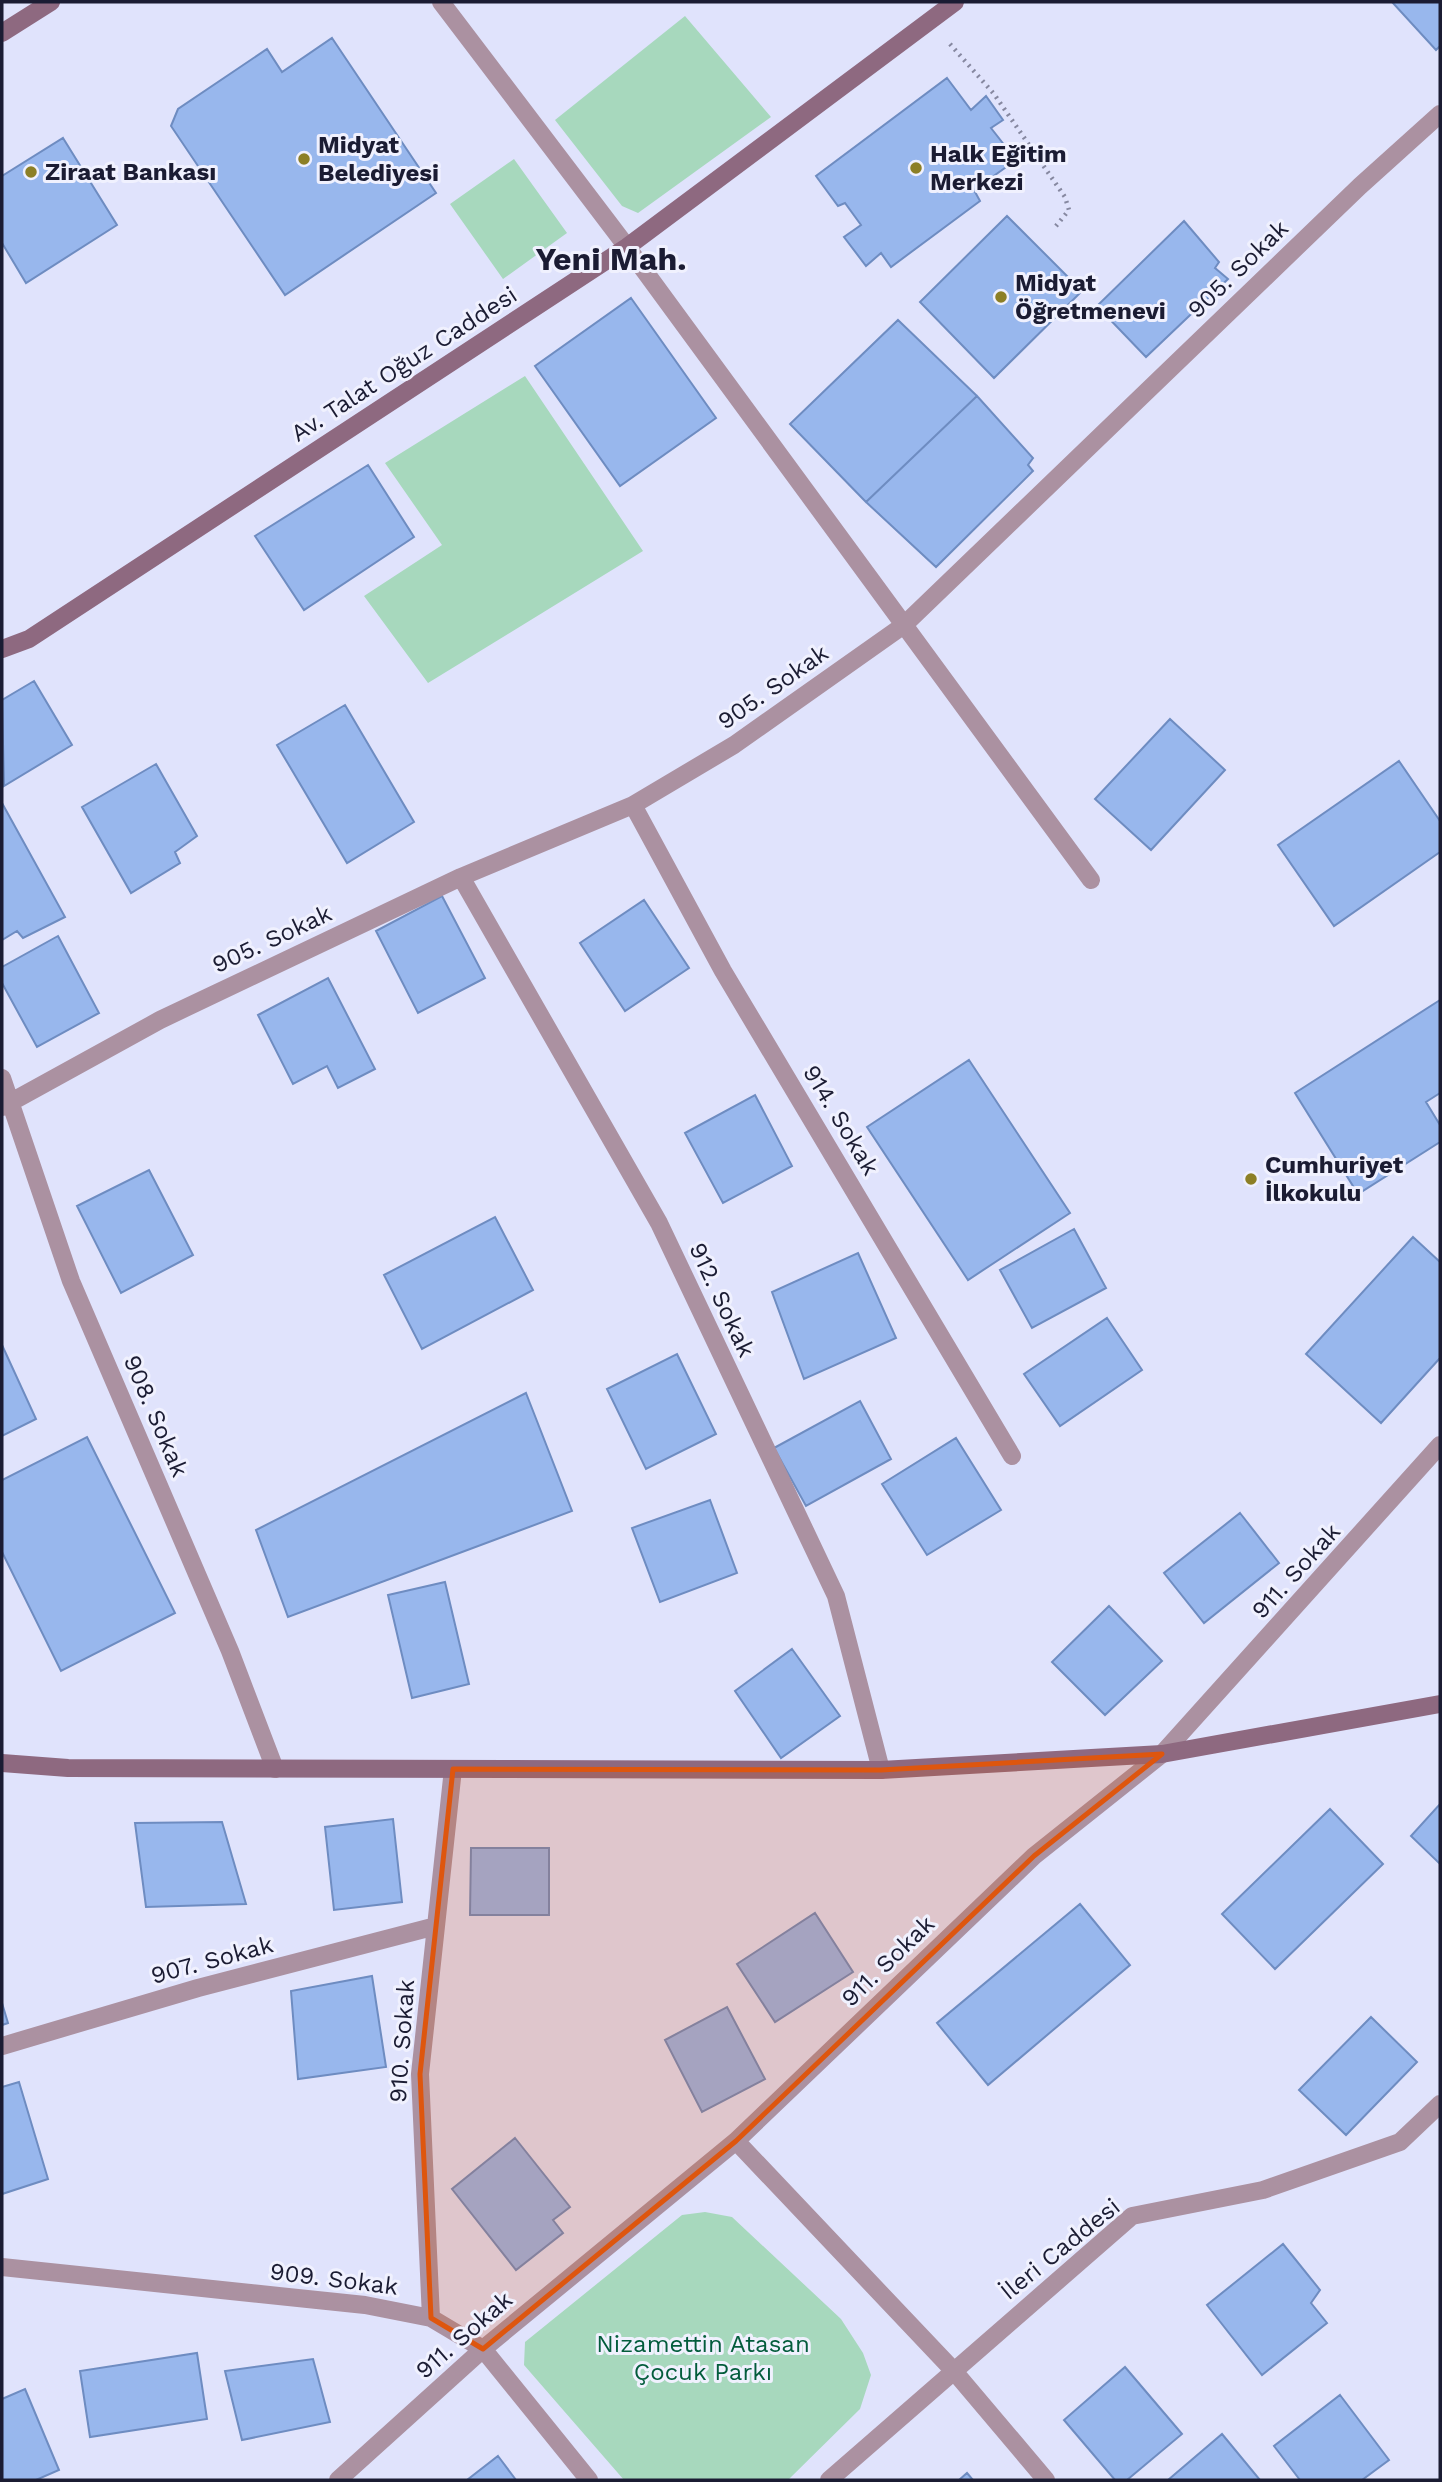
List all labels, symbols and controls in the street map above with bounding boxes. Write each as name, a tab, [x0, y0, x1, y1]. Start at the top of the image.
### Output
place label: Midyat Belediyesi	[318, 131, 439, 187]
place label: Halk Eğitim Merkezi	[930, 140, 1067, 196]
marker: Midyat Belediyesi	[296, 151, 312, 167]
place label: Ziraat Bankası	[45, 158, 216, 186]
marker: Halk Eğitim Merkezi	[908, 160, 924, 176]
marker: Ziraat Bankası	[23, 164, 39, 180]
street label: 905. Sokak	[1182, 214, 1294, 324]
district label: Yeni Mah.	[535, 240, 687, 278]
place label: Midyat Öğretmenevi	[1015, 269, 1166, 325]
street label: Av. Talat Oğuz Caddesi	[286, 280, 522, 448]
marker: Midyat Öğretmenevi	[993, 289, 1009, 305]
street label: 905. Sokak	[712, 638, 834, 735]
street label: 905. Sokak	[208, 899, 337, 979]
street label: 914. Sokak	[797, 1060, 885, 1180]
place label: Cumhuriyet İlkokulu	[1265, 1151, 1404, 1207]
marker: Cumhuriyet İlkokulu	[1243, 1171, 1259, 1187]
street label: 912. Sokak	[683, 1238, 761, 1362]
street label: 908. Sokak	[118, 1351, 194, 1481]
street label: 911. Sokak	[1246, 1517, 1346, 1624]
street label: 911. Sokak	[836, 1910, 941, 2012]
street label: 907. Sokak	[148, 1930, 277, 1990]
street label: 910. Sokak	[384, 1978, 420, 2104]
street label: İleri Caddesi	[995, 2192, 1125, 2306]
street label: 909. Sokak	[268, 2257, 400, 2301]
street label: 911. Sokak	[410, 2285, 518, 2384]
park label: Nizamettin Atasan Çocuk Parkı	[596, 2330, 810, 2386]

